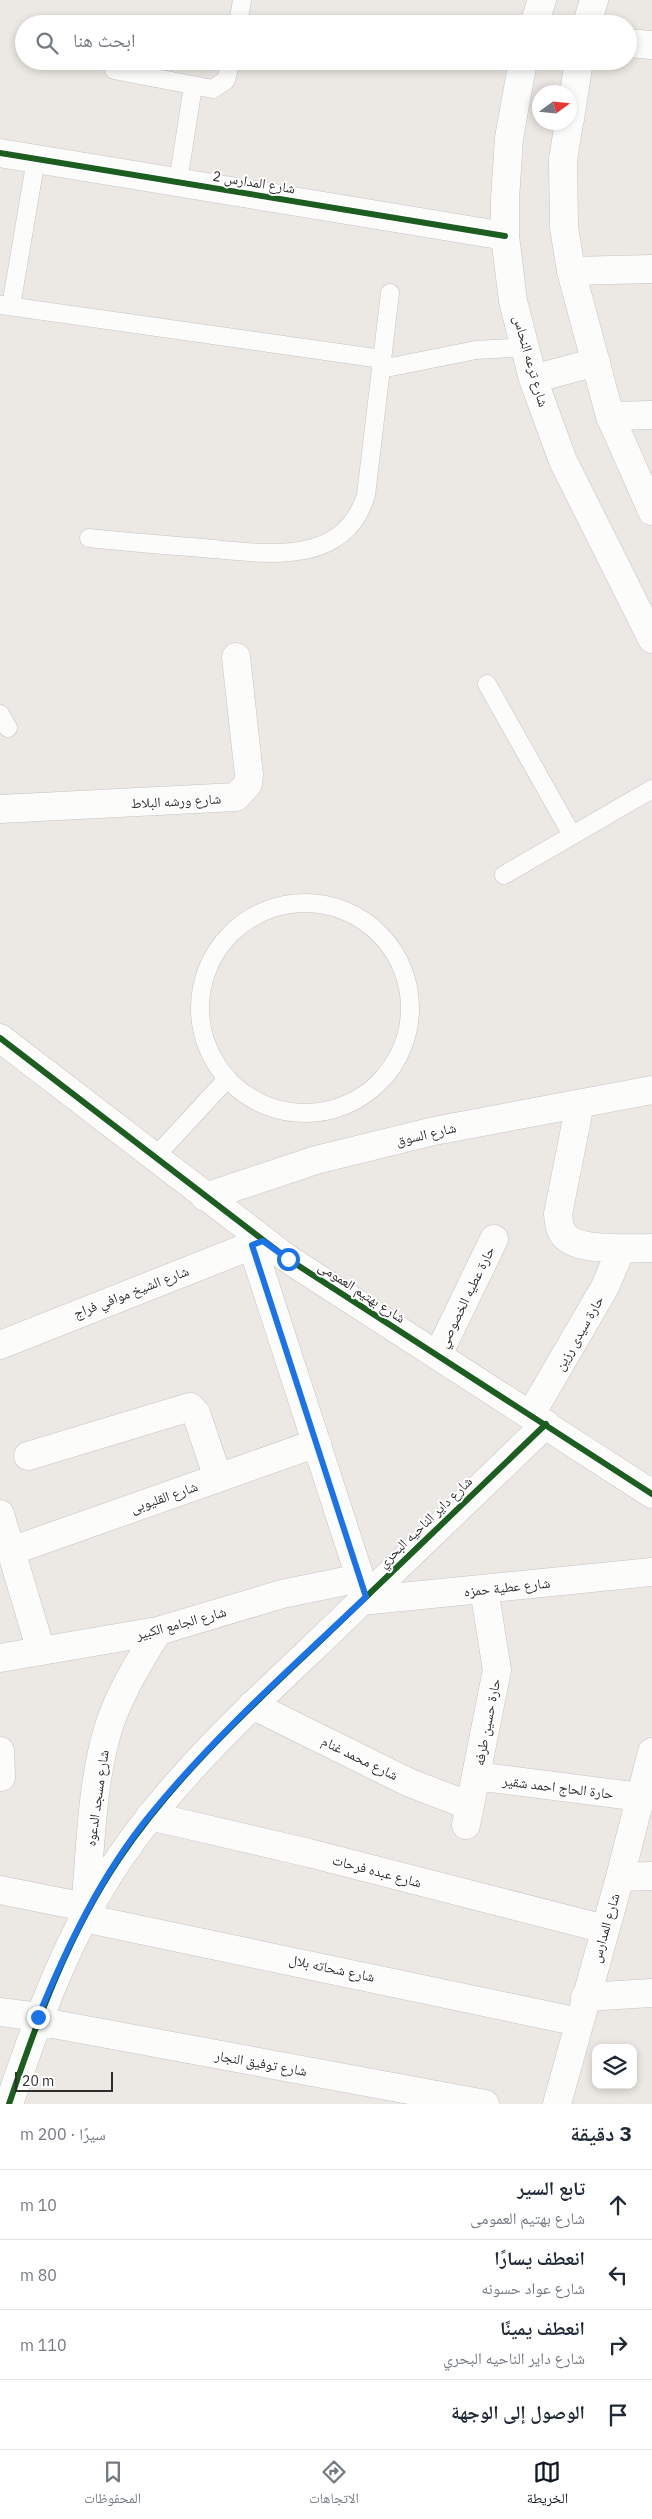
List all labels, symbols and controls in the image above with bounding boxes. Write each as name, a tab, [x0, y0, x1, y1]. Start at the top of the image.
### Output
search box	[15, 15, 637, 70]
text: ابحث هنا	[73, 28, 135, 52]
icon: search	[33, 29, 61, 57]
north arrow	[532, 85, 577, 130]
street label: شارع المدارس 2	[211, 167, 297, 198]
street label: شارع ترعه النحاس	[508, 313, 553, 409]
street label: شارع ورشه البلاط	[130, 790, 222, 813]
street label: شارع السوق	[394, 1118, 458, 1151]
street label: حارة عطيه الخصوصي	[434, 1243, 501, 1352]
route start	[277, 1248, 300, 1271]
street label: شارع بهتيم العمومى	[314, 1257, 409, 1328]
street label: شارع الشيخ موافي فراج	[71, 1262, 192, 1325]
street label: حارة سيدى رزين	[550, 1292, 608, 1374]
street label: شارع داير الناحيه البحري	[374, 1472, 478, 1574]
street label: شارع القليوبى	[128, 1477, 200, 1518]
street label: شارع عطية حمزه	[463, 1574, 551, 1601]
street label: شارع الجامع الكبير	[133, 1602, 228, 1645]
street label: حارة حسين طرفه	[470, 1677, 504, 1767]
street label: شارع محمد غنام	[318, 1732, 401, 1785]
street label: شارع مسجد الدعوه	[81, 1749, 114, 1847]
street label: حارة الحاج احمد شقير	[500, 1771, 615, 1804]
street label: شارع عبده فرحات	[330, 1850, 424, 1893]
street label: شارع المدارس	[586, 1891, 624, 1965]
street label: شارع شحاته بلال	[287, 1950, 376, 1987]
route end	[27, 2006, 50, 2029]
map controls	[592, 2044, 637, 2089]
button: layers	[592, 2044, 637, 2089]
street label: شارع توفيق النجار	[212, 2046, 308, 2081]
scale bar	[15, 2069, 112, 2092]
text: 20 m	[22, 2072, 54, 2090]
text: 3 دقيقة	[570, 2119, 632, 2147]
text: سيرًا · 200 m	[20, 2124, 106, 2144]
text: تابع السير	[517, 2176, 585, 2200]
icon: ahead	[604, 2191, 632, 2219]
text: 10 m	[20, 2195, 57, 2215]
text: شارع بهتيم العمومى	[470, 2208, 585, 2228]
text: انعطف يسارًا	[494, 2246, 585, 2270]
icon: left	[604, 2261, 632, 2289]
text: 80 m	[20, 2265, 57, 2285]
text: شارع عواد حسونه	[481, 2278, 585, 2298]
text: انعطف يمينًا	[500, 2316, 585, 2340]
icon: right	[604, 2331, 632, 2359]
text: 110 m	[20, 2335, 67, 2355]
text: شارع داير الناحيه البحري	[443, 2348, 585, 2368]
text: الوصول إلى الوجهة	[451, 2400, 585, 2424]
icon: arrive	[604, 2401, 632, 2429]
tab: المحفوظات	[84, 2458, 141, 2512]
tab: الاتجاهات	[309, 2458, 359, 2512]
tab: الخريطة	[527, 2458, 568, 2512]

